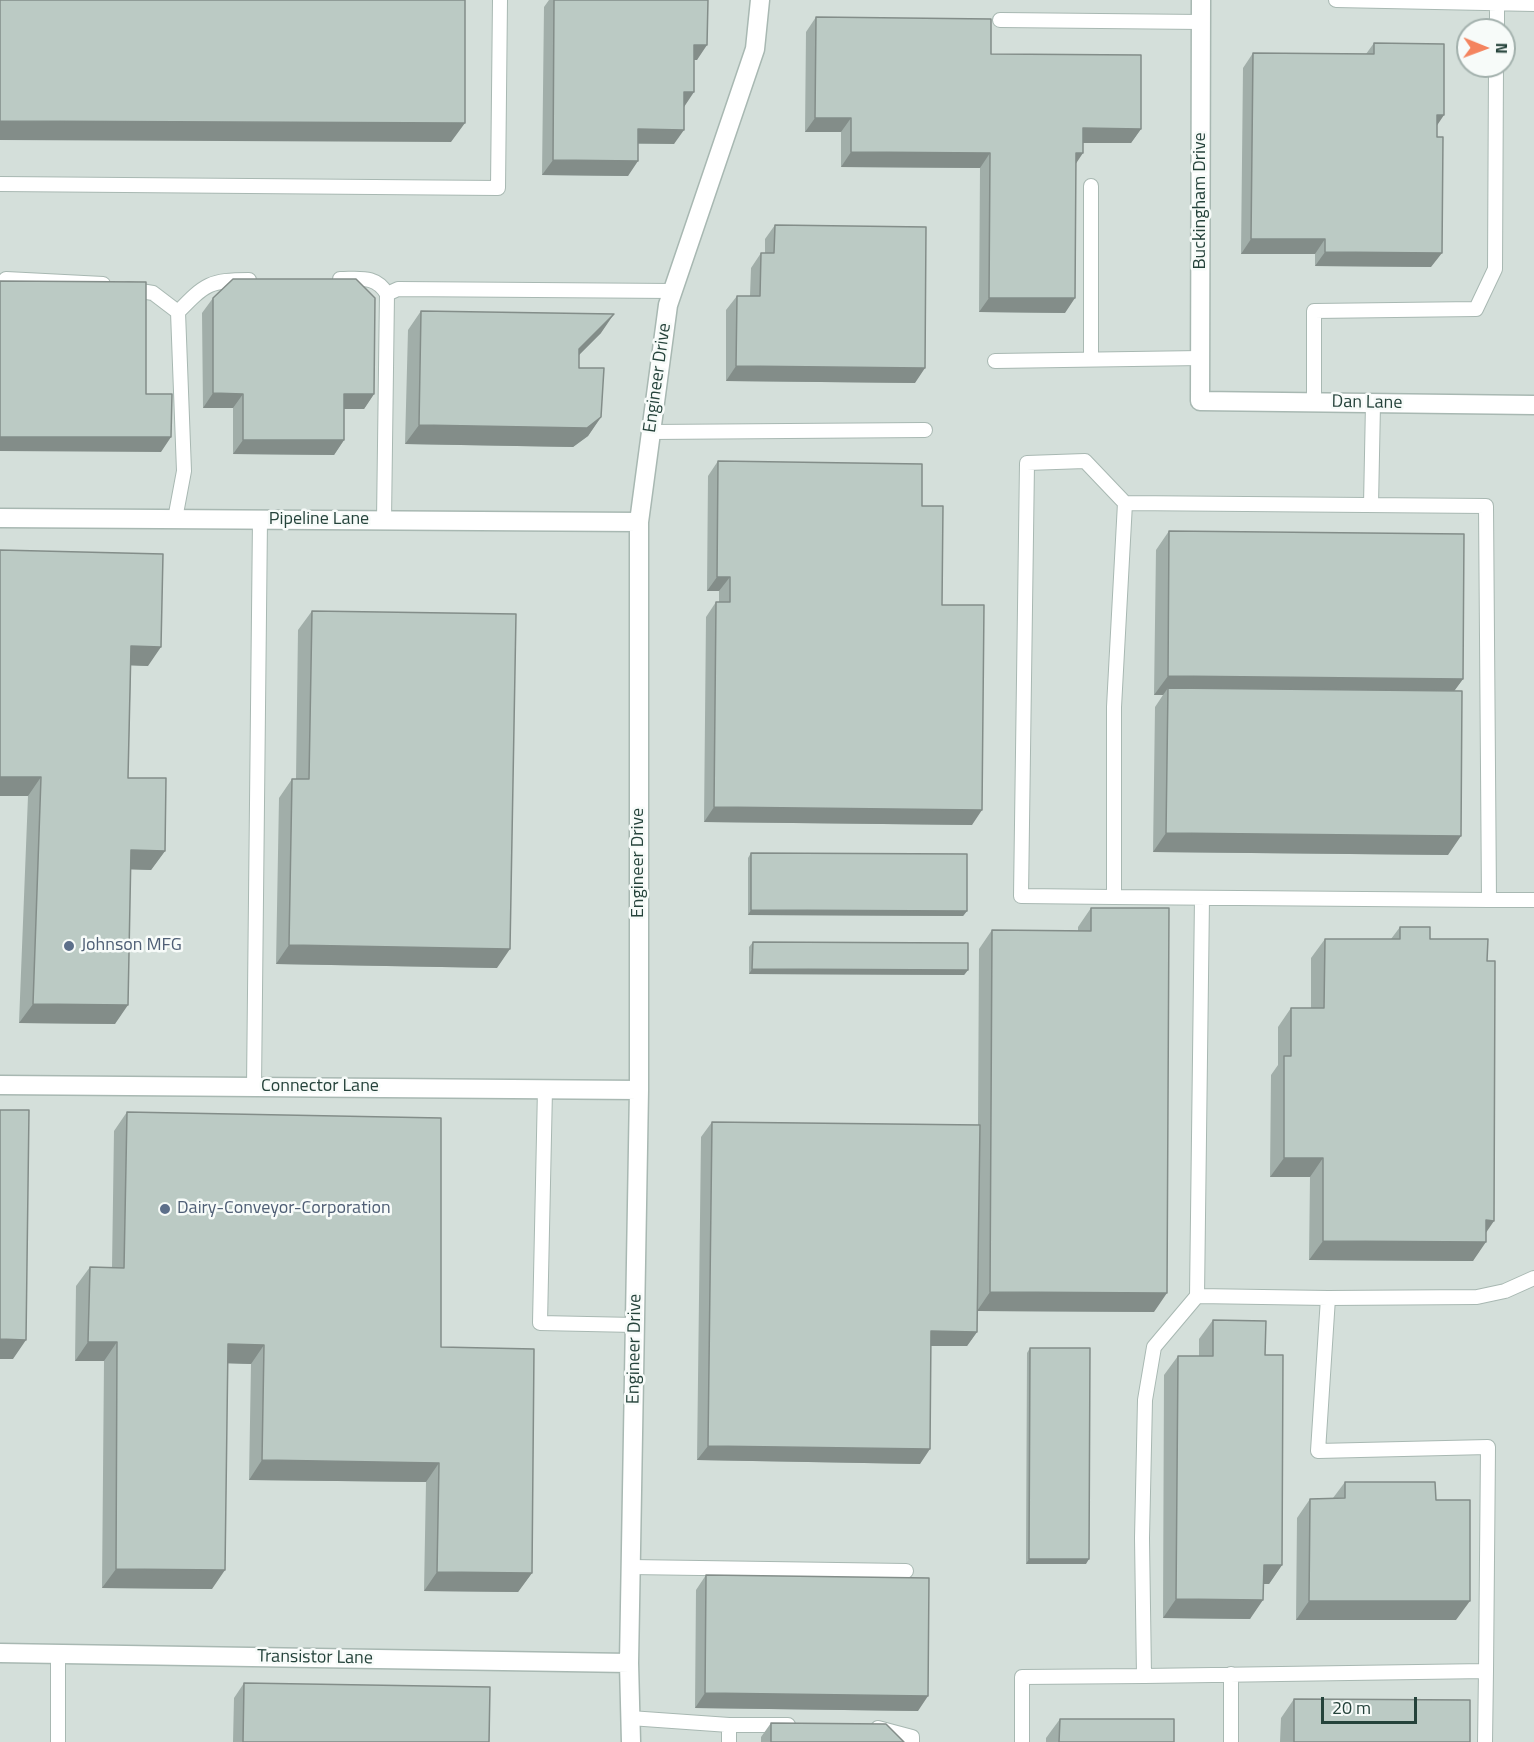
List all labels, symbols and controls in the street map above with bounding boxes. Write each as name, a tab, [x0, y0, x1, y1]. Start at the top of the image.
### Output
north arrow	[1456, 18, 1516, 78]
text: N	[1490, 43, 1514, 54]
street label: Buckingham Drive	[1190, 132, 1212, 270]
street label: Engineer Drive	[640, 322, 676, 434]
street label: Dan Lane	[1331, 392, 1403, 414]
street label: Pipeline Lane	[269, 509, 369, 531]
street label: Engineer Drive	[628, 808, 650, 918]
place label: Johnson MFG	[81, 935, 182, 957]
marker: Johnson MFG	[62, 939, 76, 953]
street label: Connector Lane	[261, 1076, 379, 1098]
place label: Dairy-Conveyor-Corporation	[177, 1198, 391, 1220]
marker: Dairy-Conveyor-Corporation	[158, 1202, 172, 1216]
street label: Engineer Drive	[623, 1294, 647, 1404]
street label: Transistor Lane	[257, 1646, 373, 1670]
scale bar	[1324, 1685, 1420, 1723]
text: 20 m	[1332, 1694, 1371, 1721]

